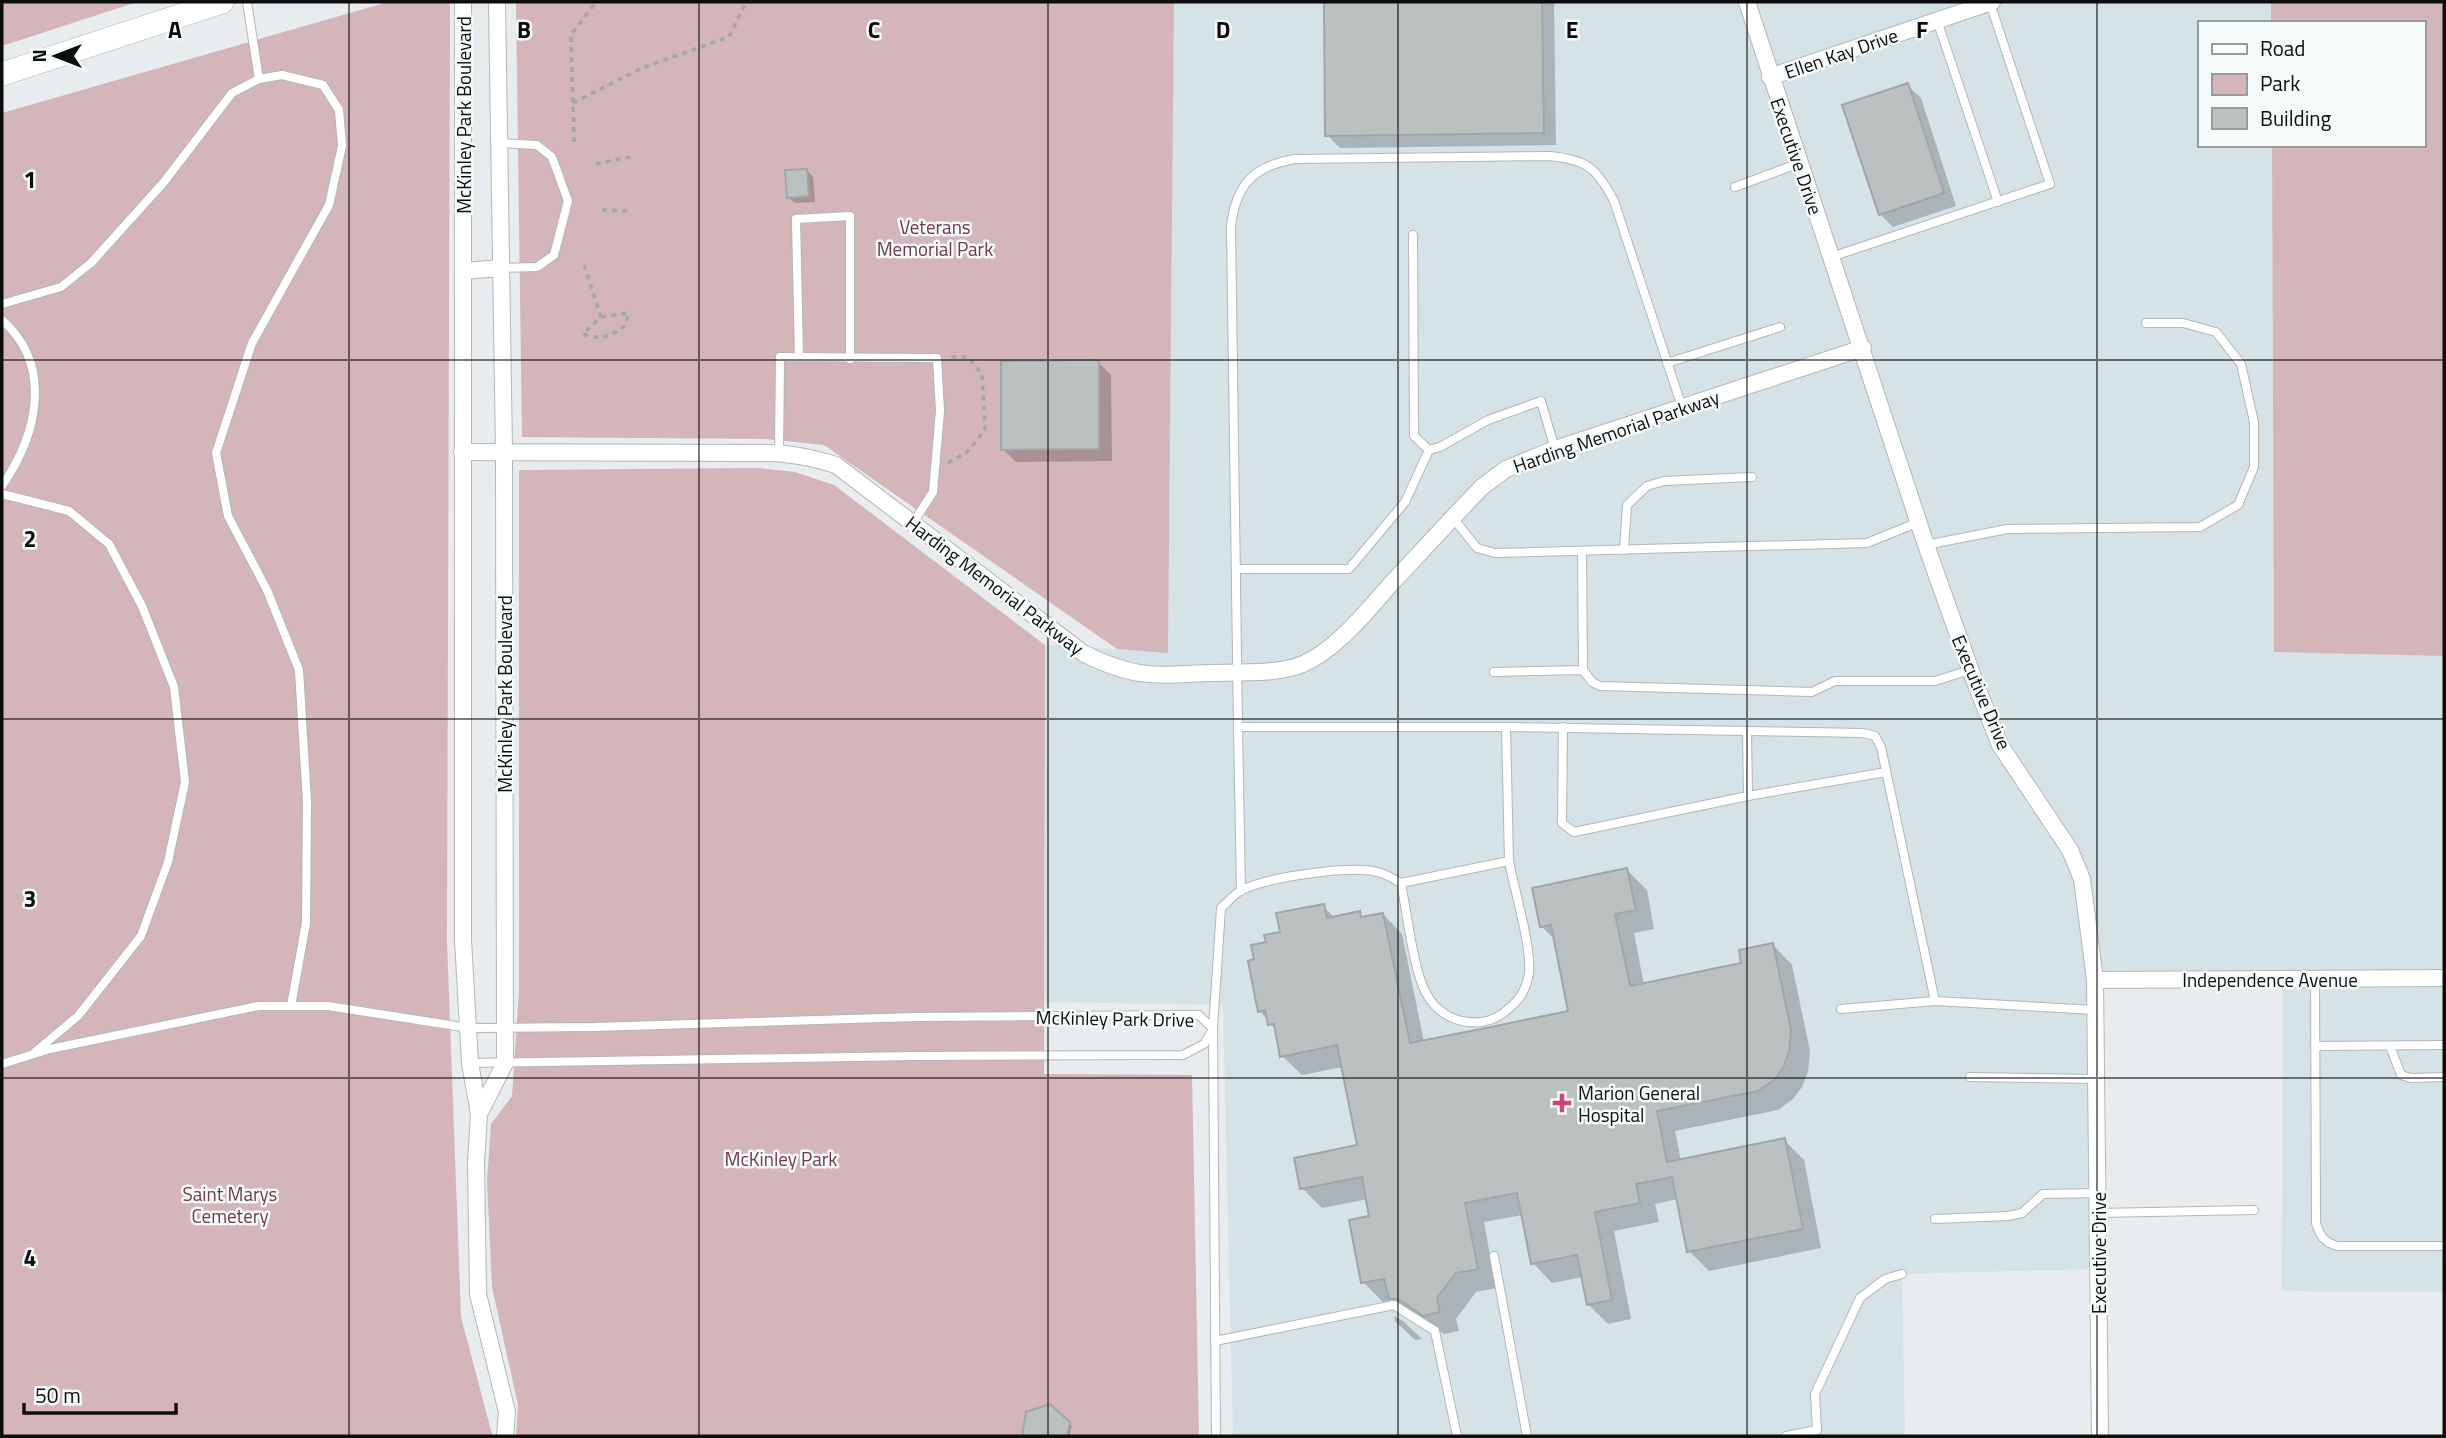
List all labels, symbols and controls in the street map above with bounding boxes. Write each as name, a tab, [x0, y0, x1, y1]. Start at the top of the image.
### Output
text: A	[168, 12, 182, 47]
text: B	[517, 12, 531, 47]
text: C	[868, 12, 880, 47]
text: D	[1216, 12, 1230, 47]
text: E	[1566, 12, 1578, 47]
text: F	[1916, 12, 1928, 47]
street label: McKinley Park Boulevard	[449, 16, 478, 214]
street label: Ellen Kay Drive	[1780, 20, 1902, 86]
north arrow	[21, 21, 91, 91]
legend	[2198, 21, 2425, 147]
text: Road	[2260, 32, 2305, 64]
text: N	[24, 49, 53, 63]
text: Park	[2260, 67, 2300, 99]
street label: Executive Drive	[1763, 94, 1831, 218]
text: Building	[2260, 102, 2332, 134]
text: 1	[24, 162, 36, 197]
park label: Veterans Memorial Park	[877, 212, 993, 263]
street label: Harding Memorial Parkway	[1509, 382, 1723, 480]
street label: Harding Memorial Parkway	[900, 508, 1090, 662]
text: 2	[24, 521, 36, 556]
street label: McKinley Park Boulevard	[490, 595, 519, 793]
street label: Executive Drive	[1945, 630, 2019, 754]
text: 3	[24, 881, 36, 916]
street label: Independence Avenue	[2182, 965, 2358, 994]
street label: McKinley Park Drive	[1035, 1002, 1195, 1034]
place label: Marion General Hospital	[1578, 1078, 1700, 1129]
marker: Marion General Hospital	[1552, 1093, 1572, 1113]
park label: McKinley Park	[725, 1144, 837, 1173]
park label: Saint Marys Cemetery	[183, 1179, 278, 1230]
street label: Executive Drive	[2084, 1192, 2113, 1314]
text: 4	[24, 1240, 36, 1275]
scale bar	[24, 1372, 177, 1416]
text: 50 m	[35, 1379, 81, 1411]

